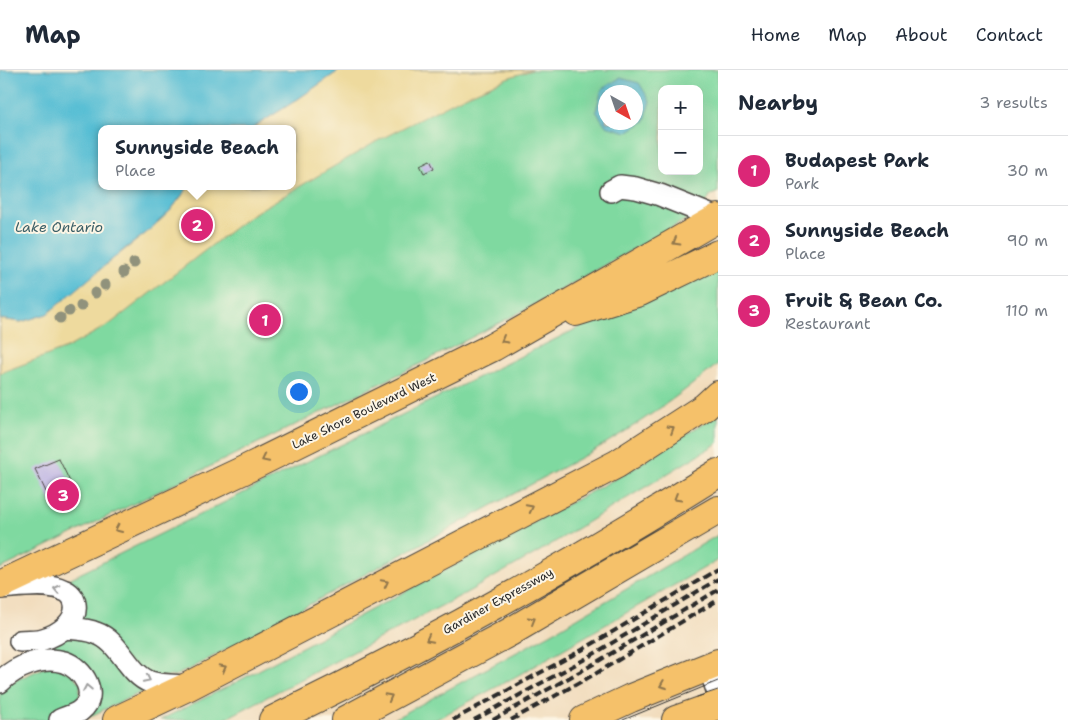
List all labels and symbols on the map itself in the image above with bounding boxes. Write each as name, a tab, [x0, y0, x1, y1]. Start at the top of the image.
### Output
north arrow	[598, 85, 643, 130]
pin: 2	[181, 206, 213, 244]
water label: Lake Ontario	[15, 218, 103, 236]
one-way arrow	[672, 235, 681, 245]
pin: 1	[249, 301, 281, 339]
one-way arrow	[501, 334, 510, 344]
street label: Lake Shore Boulevard West	[289, 369, 439, 453]
your location	[286, 379, 312, 405]
one-way arrow	[666, 426, 675, 435]
one-way arrow	[261, 453, 270, 464]
pin: 3	[47, 476, 79, 514]
one-way arrow	[673, 492, 682, 502]
one-way arrow	[524, 504, 533, 514]
one-way arrow	[114, 523, 123, 534]
street label: Gardiner Expressway	[440, 564, 556, 638]
one-way arrow	[380, 579, 389, 589]
one-way arrow	[52, 584, 61, 594]
one-way arrow	[526, 616, 535, 626]
one-way arrow	[425, 633, 434, 643]
one-way arrow	[218, 664, 227, 674]
one-way arrow	[142, 673, 151, 683]
one-way arrow	[659, 678, 668, 689]
one-way arrow	[83, 683, 93, 692]
one-way arrow	[384, 693, 393, 703]

